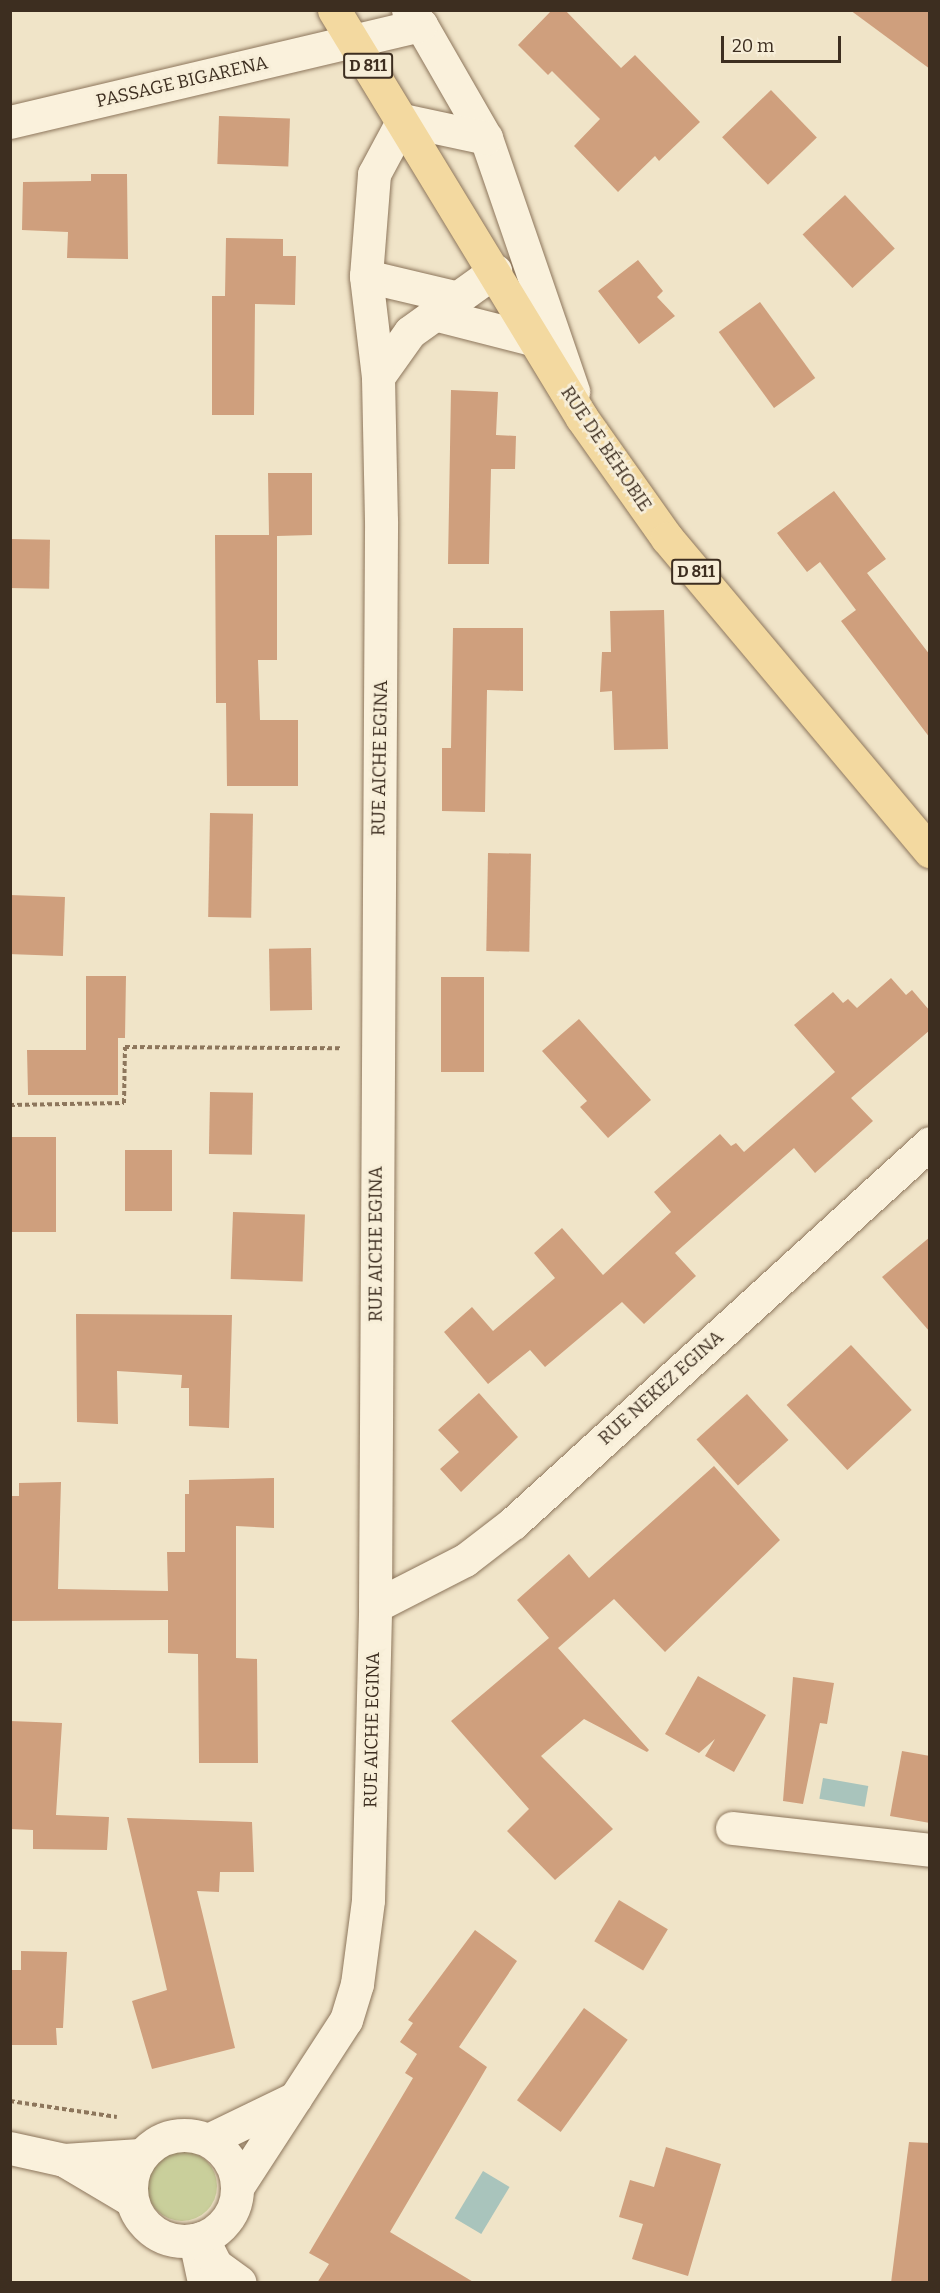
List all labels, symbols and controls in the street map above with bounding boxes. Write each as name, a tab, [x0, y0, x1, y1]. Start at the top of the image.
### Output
scale bar	[724, 24, 844, 62]
text: 20 m	[732, 35, 774, 57]
street label: PASSAGE BIGARENA	[94, 52, 270, 112]
road number: D 811	[342, 53, 394, 79]
street label: RUE DE BÉHOBIE	[556, 382, 656, 516]
road number: D 811	[670, 559, 722, 585]
street label: RUE AICHE EGINA	[368, 680, 392, 836]
street label: RUE AICHE EGINA	[365, 1166, 387, 1322]
street label: RUE NEKEZ EGINA	[594, 1326, 728, 1450]
street label: RUE AICHE EGINA	[360, 1652, 384, 1808]

